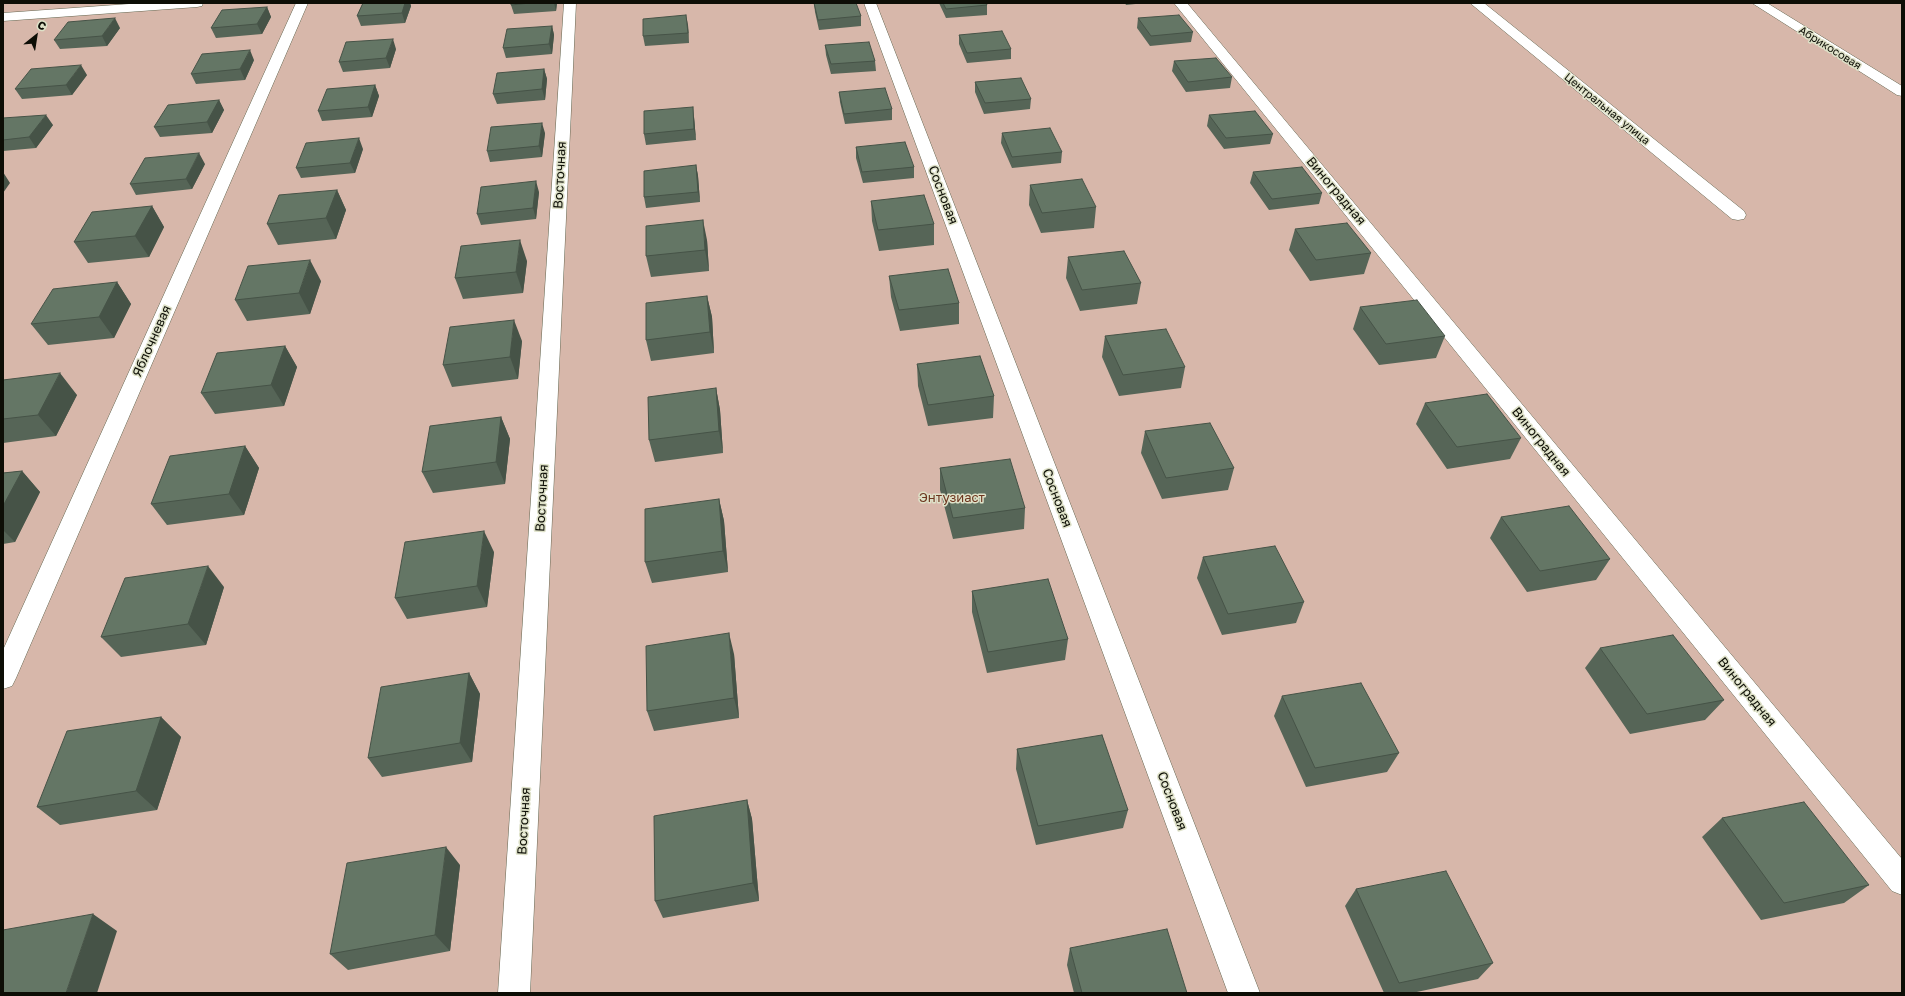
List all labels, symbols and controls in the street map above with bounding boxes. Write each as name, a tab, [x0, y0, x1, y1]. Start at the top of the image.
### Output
north arrow	[16, 16, 56, 56]
text: С	[36, 18, 49, 33]
street label: Абрикосовая	[1796, 24, 1864, 72]
street label: Центральная улица	[1562, 70, 1652, 148]
street label: Восточная	[550, 141, 570, 209]
street label: Виноградная	[1303, 154, 1369, 228]
street label: Сосновая	[925, 163, 961, 227]
street label: Яблочневая	[129, 303, 175, 379]
street label: Виноградная	[1508, 404, 1574, 480]
street label: Восточная	[532, 464, 552, 532]
street label: Сосновая	[1039, 466, 1075, 530]
park label: Энтузиаст	[919, 490, 985, 506]
street label: Виноградная	[1714, 654, 1780, 730]
street label: Сосновая	[1154, 769, 1190, 833]
street label: Восточная	[514, 787, 534, 855]

